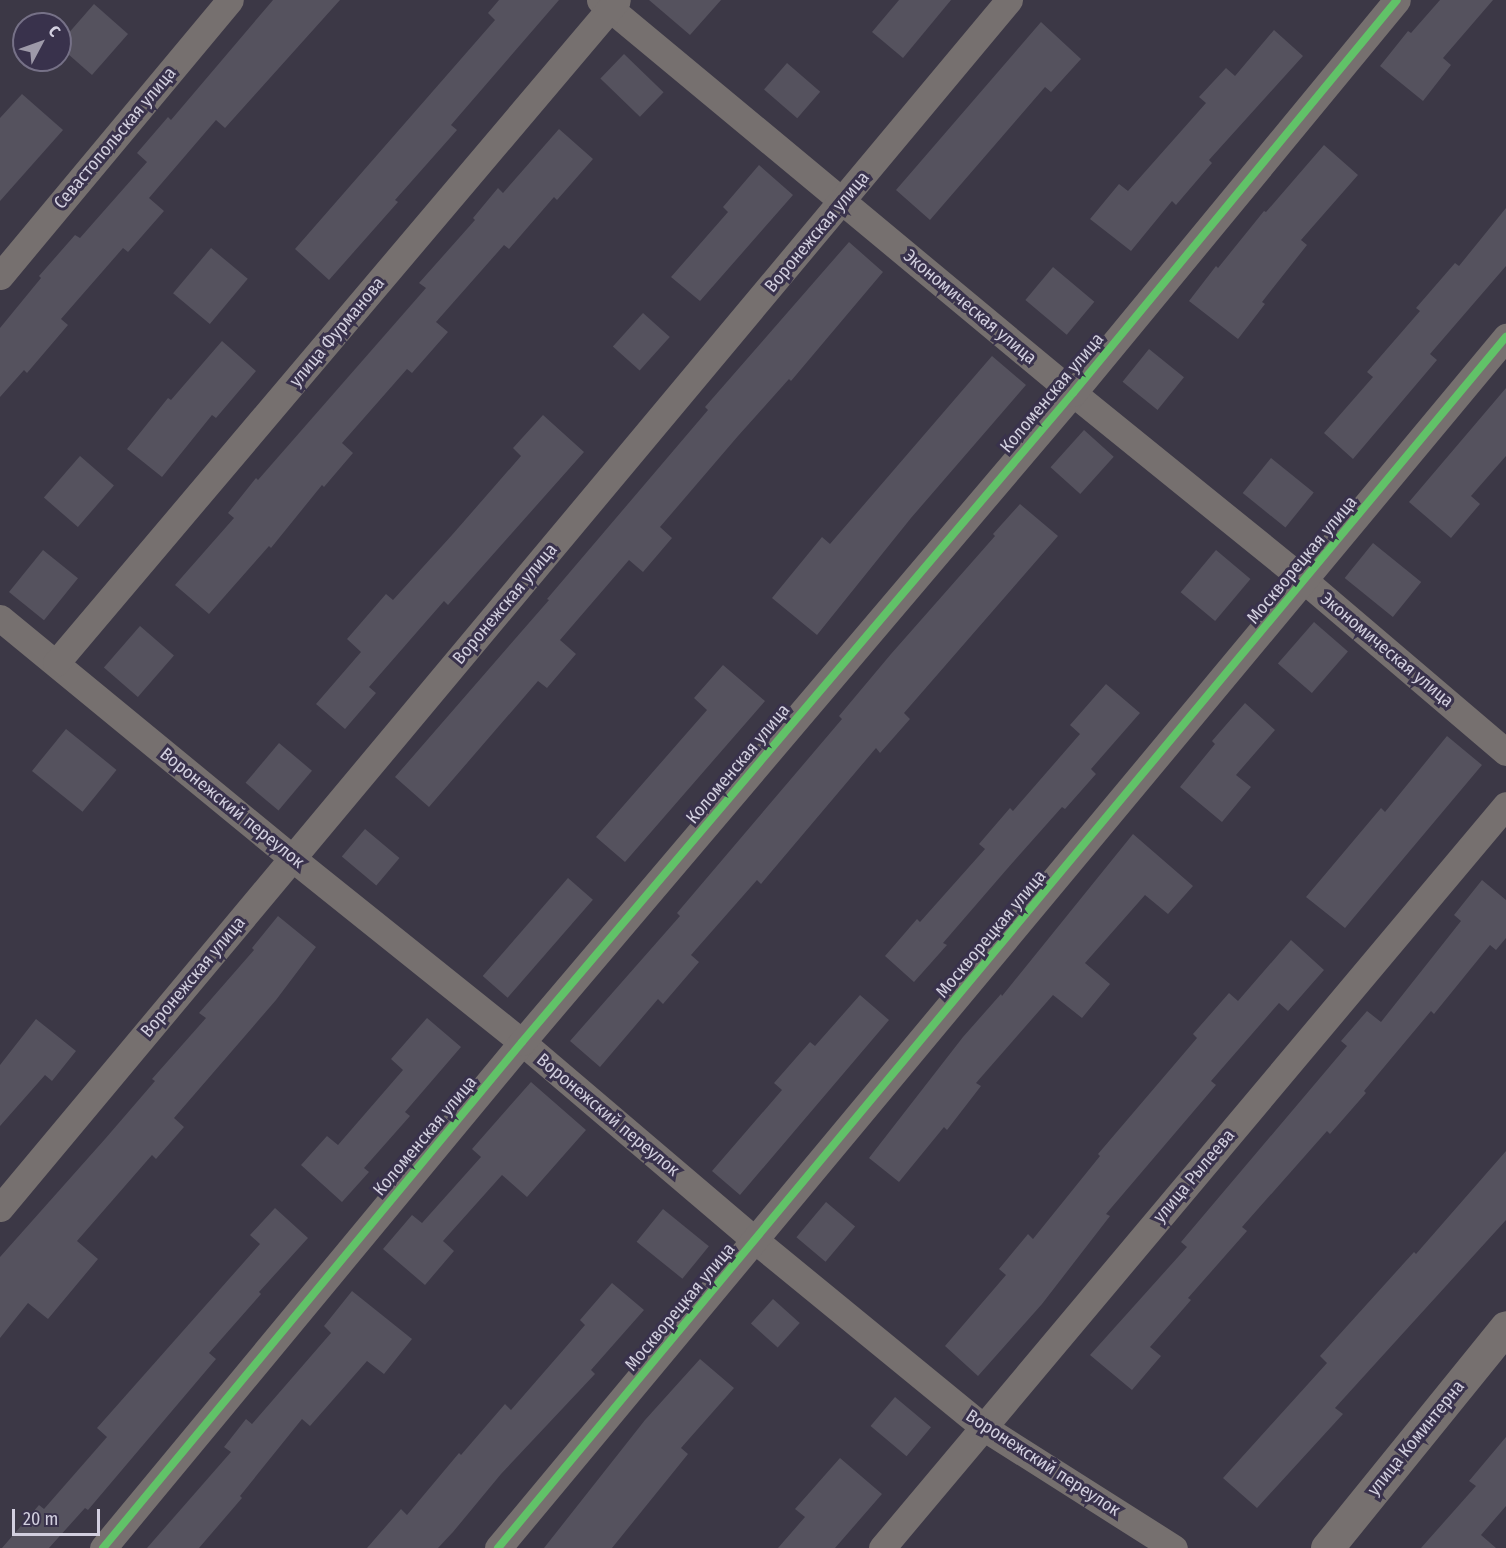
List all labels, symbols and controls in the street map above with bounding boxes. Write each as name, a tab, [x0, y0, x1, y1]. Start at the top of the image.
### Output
north arrow	[12, 12, 72, 72]
text: С	[45, 22, 64, 41]
street label: Севастопольская улица	[49, 63, 181, 213]
street label: Воронежская улица	[760, 167, 874, 297]
street label: Экономическая улица	[899, 245, 1041, 369]
street label: улица Фурманова	[285, 273, 389, 391]
street label: Коломенская улица	[996, 329, 1108, 457]
street label: Москворецкая улица	[1242, 492, 1362, 628]
street label: Воронежская улица	[448, 539, 562, 669]
street label: Экономическая улица	[1316, 588, 1458, 712]
street label: Коломенская улица	[682, 700, 794, 828]
street label: Воронежский переулок	[155, 743, 309, 873]
street label: Москворецкая улица	[931, 866, 1051, 1002]
street label: Воронежская улица	[136, 912, 250, 1042]
street label: Воронежский переулок	[532, 1049, 684, 1181]
street label: Коломенская улица	[369, 1072, 481, 1200]
street label: улица Рылеева	[1149, 1125, 1239, 1227]
street label: Москворецкая улица	[620, 1239, 740, 1375]
street label: улица Коминтерна	[1363, 1376, 1469, 1500]
street label: Воронежский переулок	[962, 1405, 1124, 1521]
scale bar	[15, 1497, 104, 1535]
text: 20 m	[23, 1508, 58, 1530]

